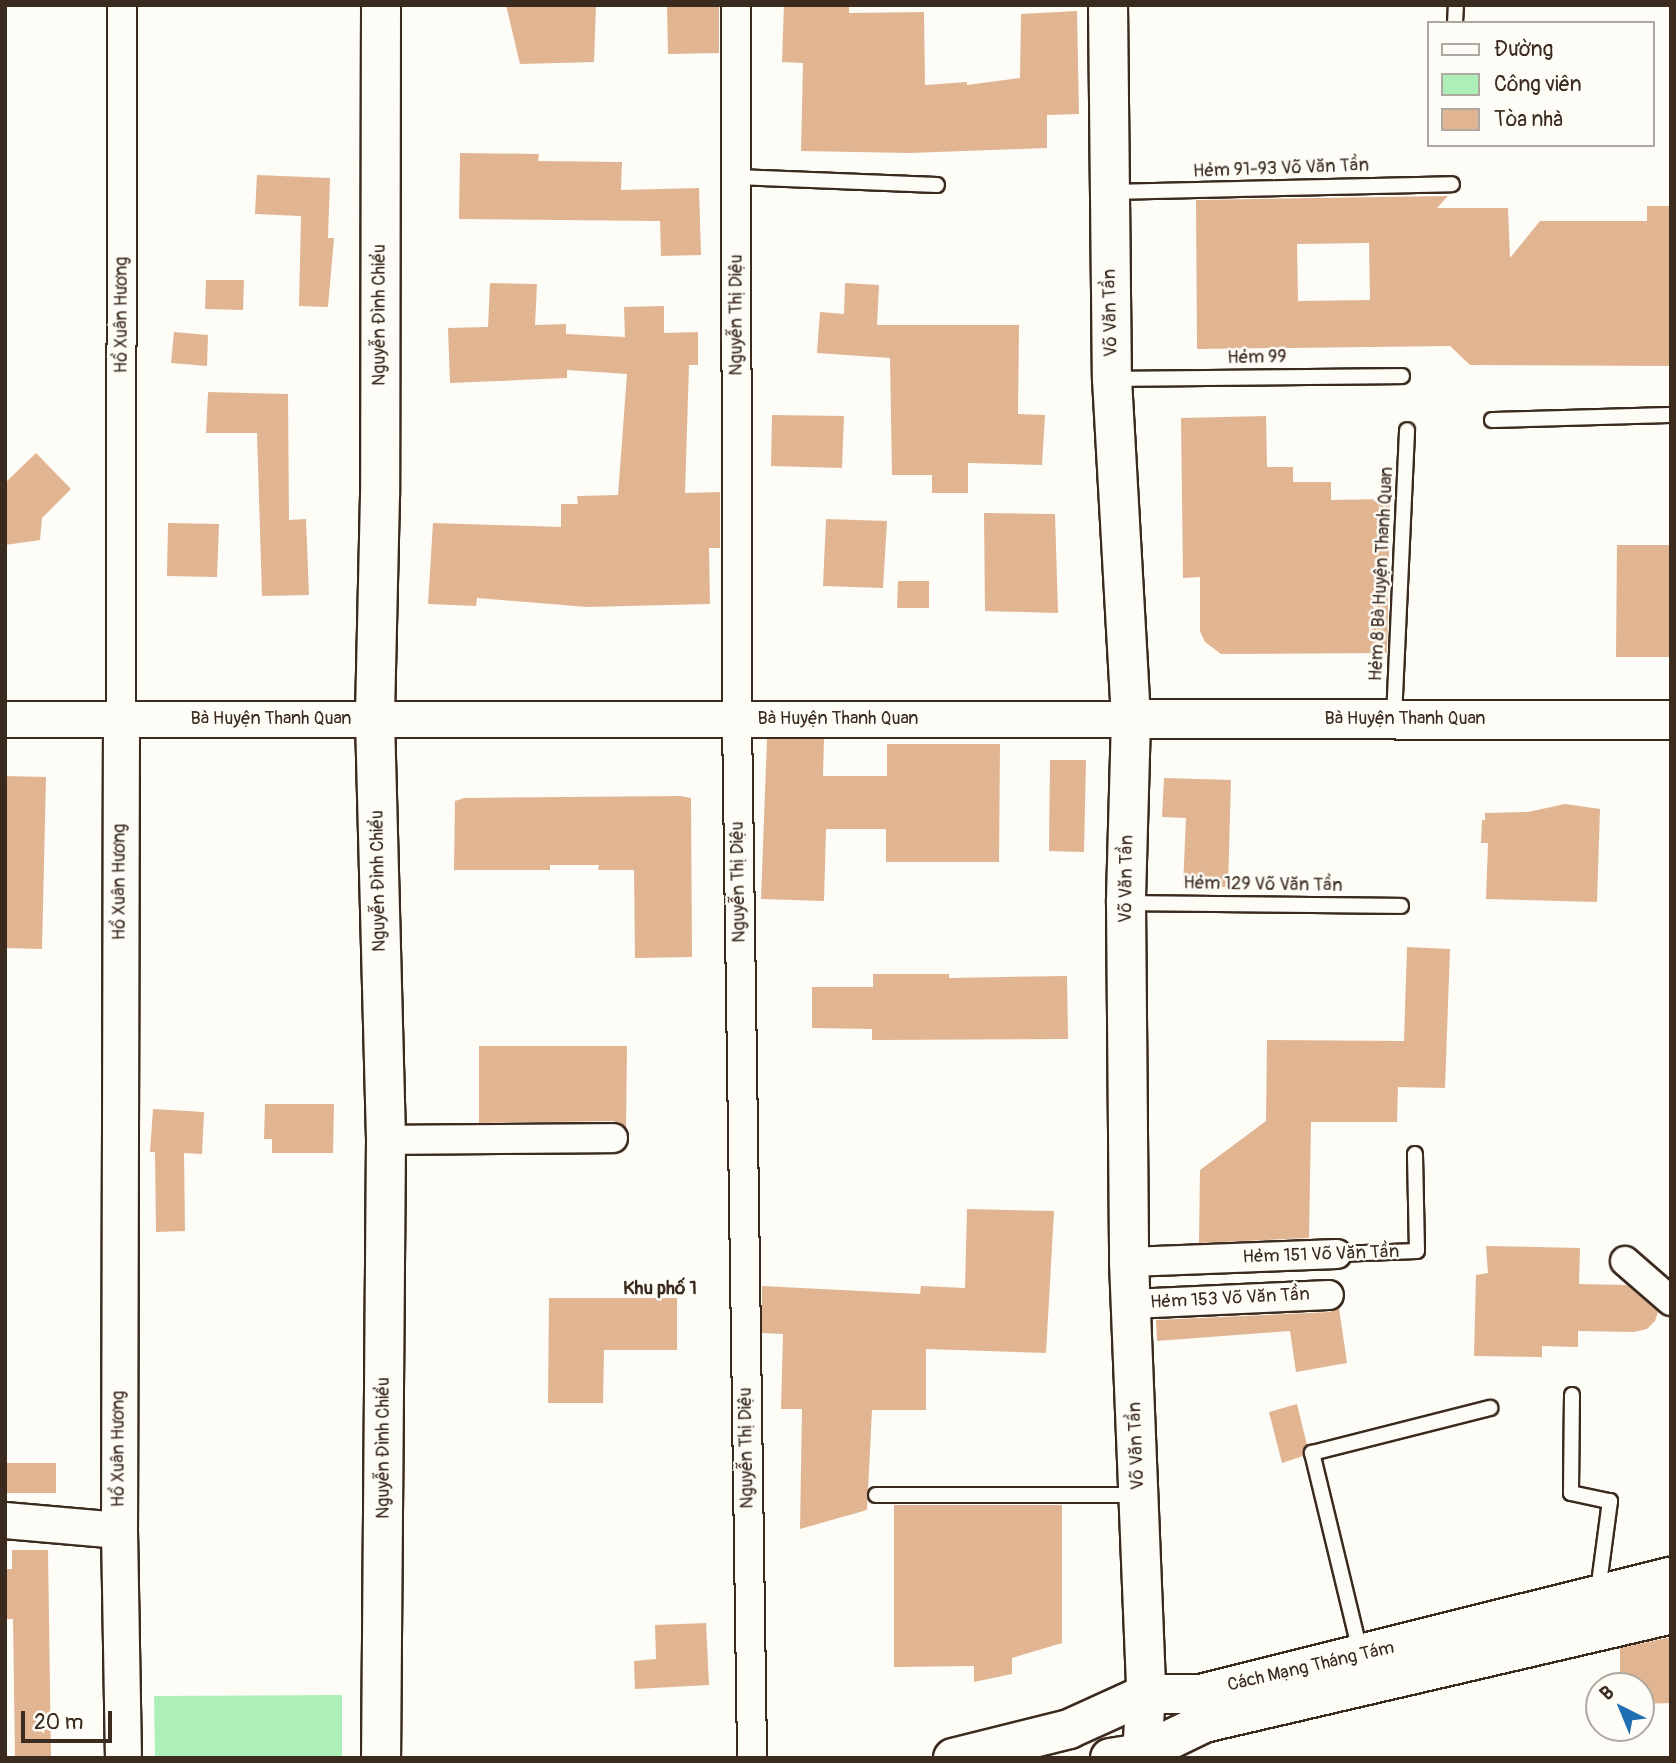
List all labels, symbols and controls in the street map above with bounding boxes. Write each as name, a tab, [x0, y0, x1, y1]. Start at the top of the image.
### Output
legend	[1428, 21, 1655, 147]
text: Đường	[1494, 36, 1553, 63]
text: Công viên	[1494, 71, 1582, 98]
text: Tòa nhà	[1494, 106, 1563, 133]
street label: Hẻm 91-93 Võ Văn Tần	[1193, 155, 1369, 183]
street label: Nguyễn Đình Chiểu	[369, 244, 391, 386]
street label: Nguyễn Thị Diệu	[726, 254, 748, 376]
street label: Hồ Xuân Hương	[111, 257, 133, 373]
street label: Võ Văn Tần	[1099, 269, 1123, 357]
street label: Hẻm 99	[1227, 347, 1287, 369]
street label: Hẻm 8 Bà Huyện Thanh Quan	[1366, 466, 1398, 682]
street label: Bà Huyện Thanh Quan	[191, 708, 351, 730]
street label: Bà Huyện Thanh Quan	[758, 708, 918, 730]
street label: Bà Huyện Thanh Quan	[1325, 708, 1485, 730]
street label: Nguyễn Đình Chiểu	[367, 810, 391, 952]
street label: Nguyễn Thị Diệu	[727, 821, 751, 943]
street label: Hồ Xuân Hương	[109, 824, 131, 940]
street label: Võ Văn Tần	[1115, 835, 1139, 923]
street label: Hẻm 129 Võ Văn Tần	[1183, 873, 1343, 897]
street label: Hẻm 151 Võ Văn Tần	[1242, 1241, 1400, 1269]
district label: Khu phố 1	[623, 1278, 697, 1300]
street label: Hẻm 153 Võ Văn Tần	[1150, 1284, 1310, 1314]
street label: Nguyễn Đình Chiểu	[373, 1377, 395, 1519]
street label: Nguyễn Thị Diệu	[735, 1387, 759, 1509]
street label: Hồ Xuân Hương	[108, 1391, 130, 1507]
street label: Võ Văn Tần	[1125, 1402, 1149, 1490]
street label: Cách Mạng Tháng Tám	[1225, 1637, 1397, 1697]
north arrow	[1585, 1672, 1655, 1742]
text: B	[1595, 1681, 1619, 1706]
scale bar	[24, 1696, 116, 1740]
text: 20 m	[34, 1709, 83, 1736]

